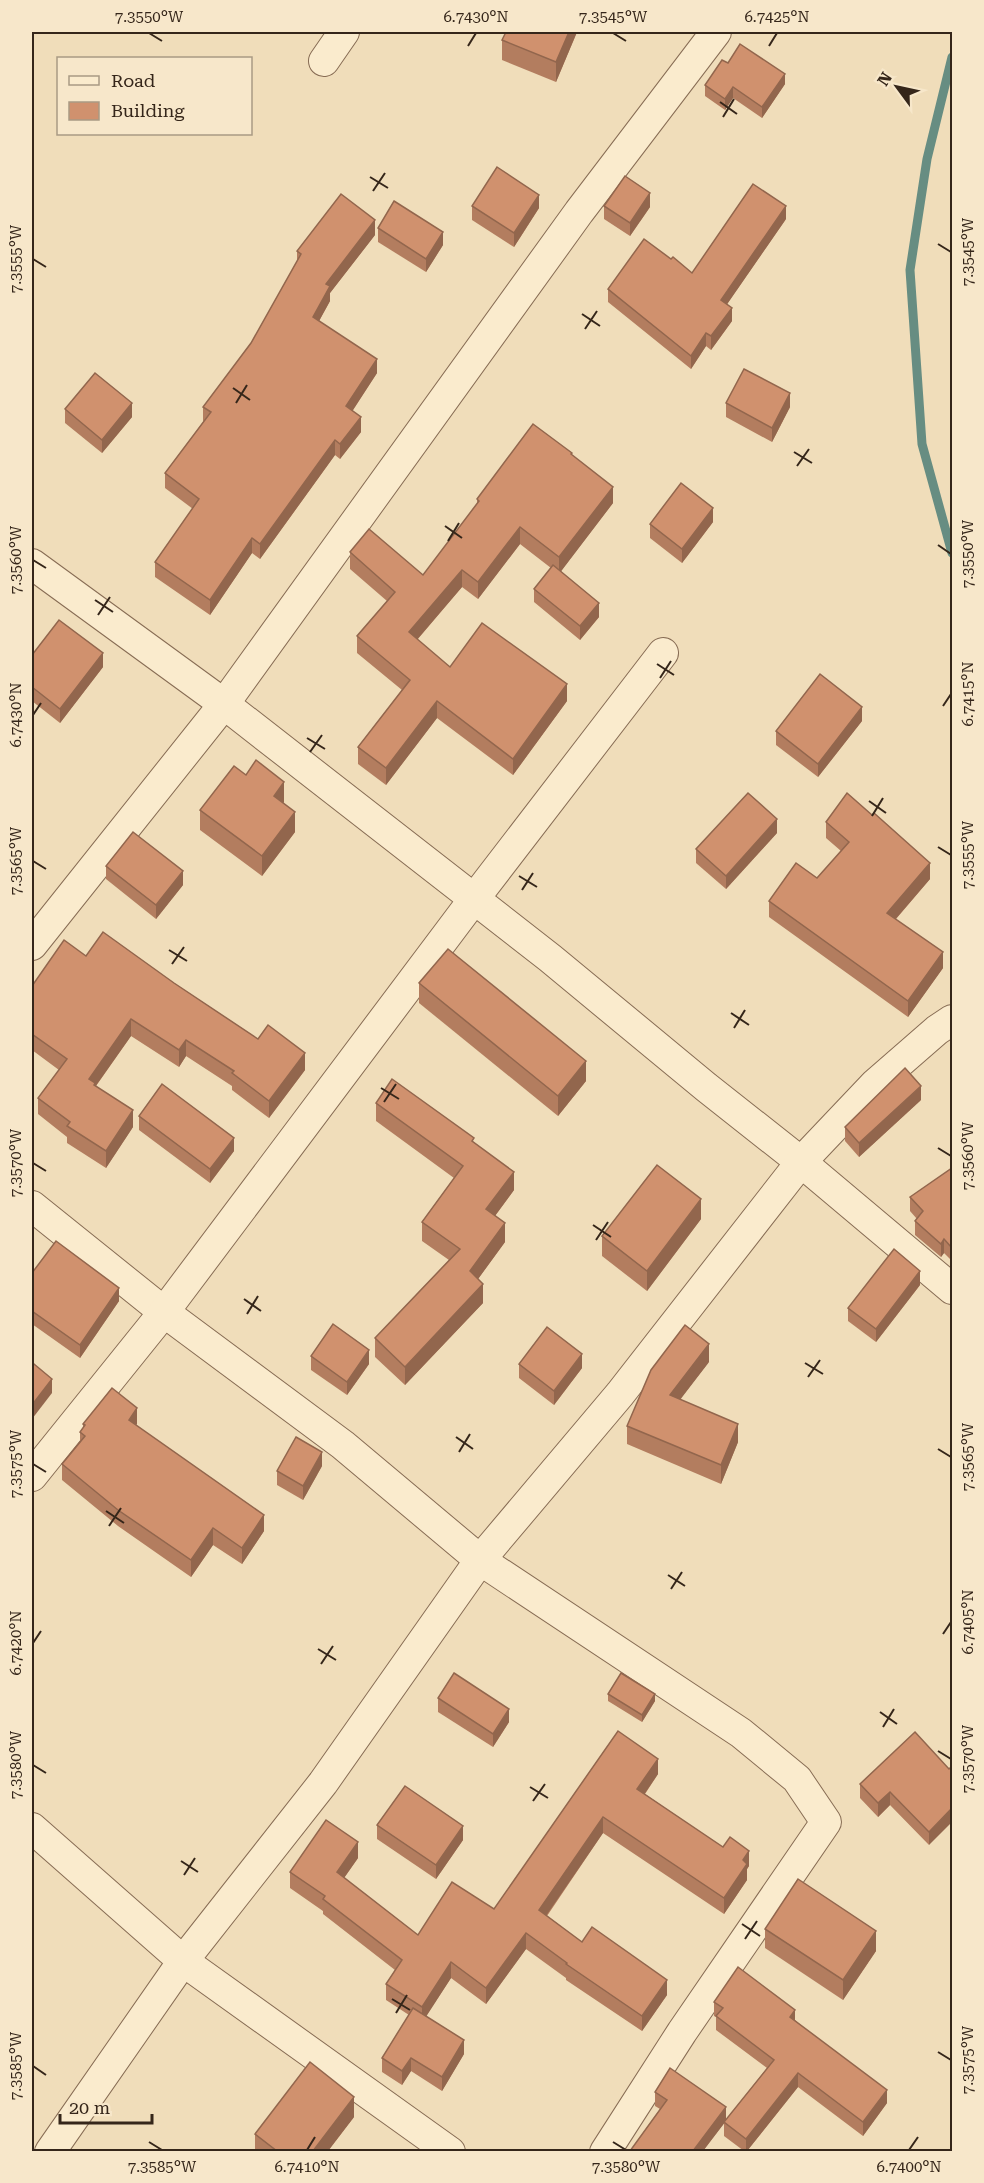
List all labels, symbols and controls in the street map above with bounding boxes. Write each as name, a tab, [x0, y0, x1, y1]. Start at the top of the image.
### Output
text: 7.3550°W	[115, 8, 184, 26]
text: 6.7430°N	[443, 8, 509, 26]
text: 7.3545°W	[579, 8, 648, 26]
text: 6.7425°N	[744, 8, 810, 26]
legend	[57, 57, 252, 135]
north arrow	[867, 57, 927, 117]
text: N	[874, 69, 896, 89]
text: Road	[111, 70, 156, 91]
text: Building	[111, 100, 185, 121]
text: 7.3545°W	[959, 217, 977, 286]
text: 7.3555°W	[7, 224, 25, 293]
text: 7.3550°W	[959, 519, 977, 588]
text: 7.3560°W	[7, 525, 25, 594]
text: 6.7415°N	[959, 661, 977, 727]
text: 6.7430°N	[7, 682, 25, 748]
text: 7.3555°W	[959, 820, 977, 889]
text: 7.3565°W	[7, 826, 25, 895]
text: 7.3560°W	[959, 1121, 977, 1190]
text: 7.3570°W	[7, 1128, 25, 1197]
text: 7.3565°W	[959, 1422, 977, 1491]
text: 7.3575°W	[7, 1429, 25, 1498]
text: 6.7405°N	[959, 1589, 977, 1655]
text: 6.7420°N	[7, 1610, 25, 1676]
text: 7.3570°W	[959, 1724, 977, 1793]
text: 7.3580°W	[7, 1730, 25, 1799]
text: 7.3575°W	[959, 2025, 977, 2094]
text: 7.3585°W	[7, 2031, 25, 2100]
scale bar	[60, 2087, 152, 2125]
text: 20 m	[69, 2097, 110, 2118]
text: 7.3585°W	[128, 2158, 197, 2176]
text: 6.7410°N	[274, 2158, 340, 2176]
text: 7.3580°W	[592, 2158, 661, 2176]
text: 6.7400°N	[876, 2158, 942, 2176]

